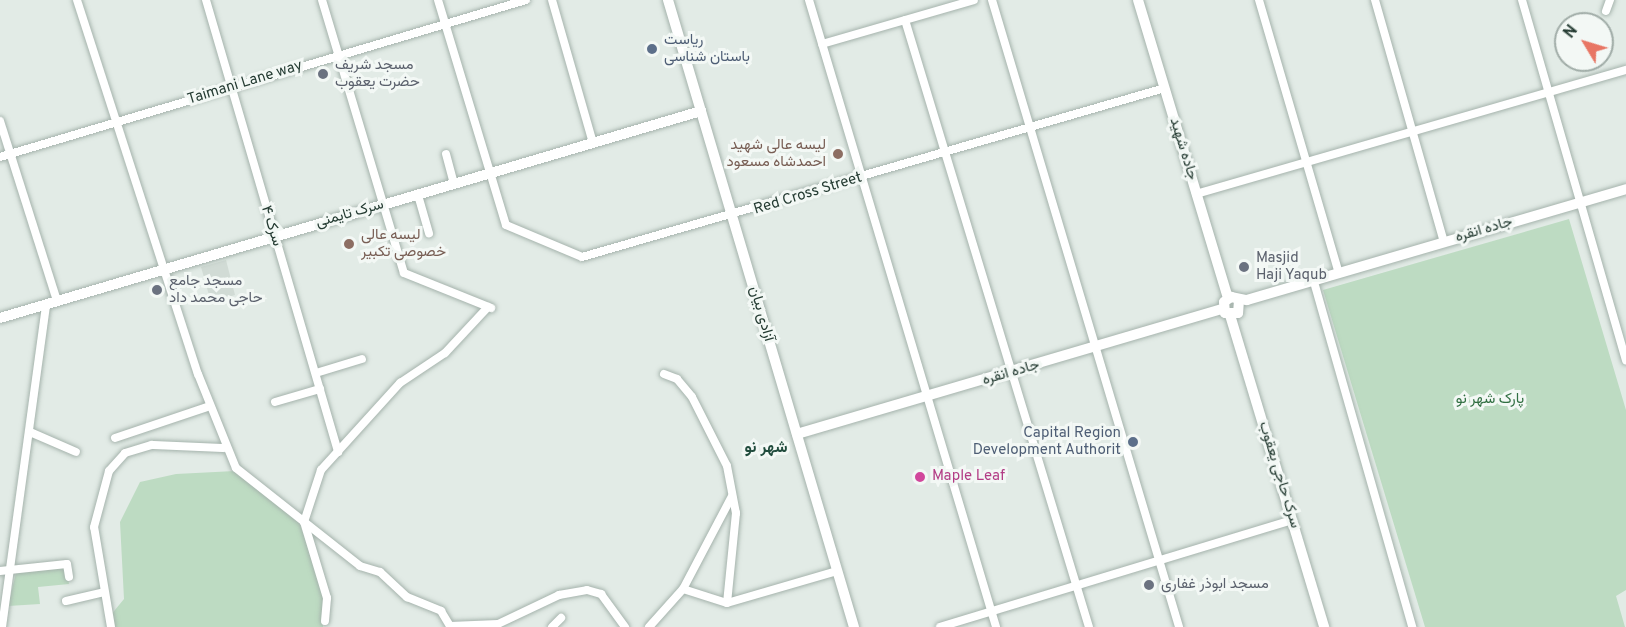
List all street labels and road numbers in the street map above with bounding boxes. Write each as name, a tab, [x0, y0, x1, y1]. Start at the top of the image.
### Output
street label: Taimani Lane way	[185, 57, 305, 109]
street label: جاده شهید	[1165, 116, 1201, 182]
street label: Red Cross Street	[752, 169, 864, 219]
street label: سرک تایمنی	[314, 196, 386, 232]
street label: سرک ۴	[256, 204, 286, 248]
street label: جاده انقره	[1453, 213, 1515, 247]
street label: آزادی بیان	[745, 284, 777, 344]
street label: جاده انقره	[980, 356, 1042, 390]
street label: سرک حاجی یعقوب	[1254, 419, 1304, 531]

